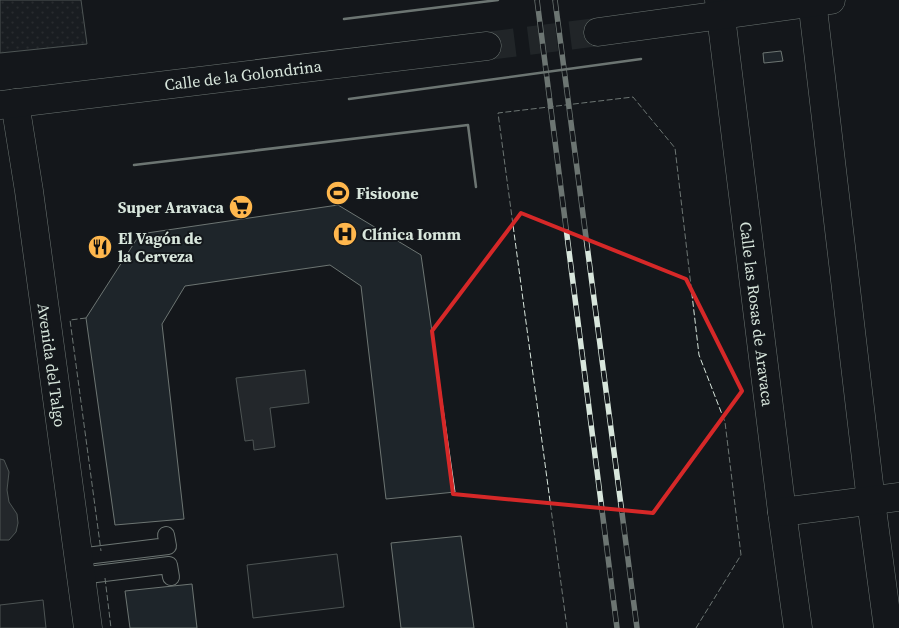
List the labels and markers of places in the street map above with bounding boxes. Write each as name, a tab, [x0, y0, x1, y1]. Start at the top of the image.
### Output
sports icon: Fisioone	[325, 180, 351, 206]
place label: Fisioone	[356, 182, 419, 204]
supermarket icon: Super Aravaca	[228, 194, 254, 220]
place label: Super Aravaca	[118, 196, 224, 218]
hospital icon: Clínica Iomm	[332, 221, 358, 247]
place label: Clínica Iomm	[362, 223, 461, 245]
place label: El Vagón de la Cerveza	[118, 227, 202, 267]
restaurant icon: El Vagón de la Cerveza	[87, 234, 113, 260]

